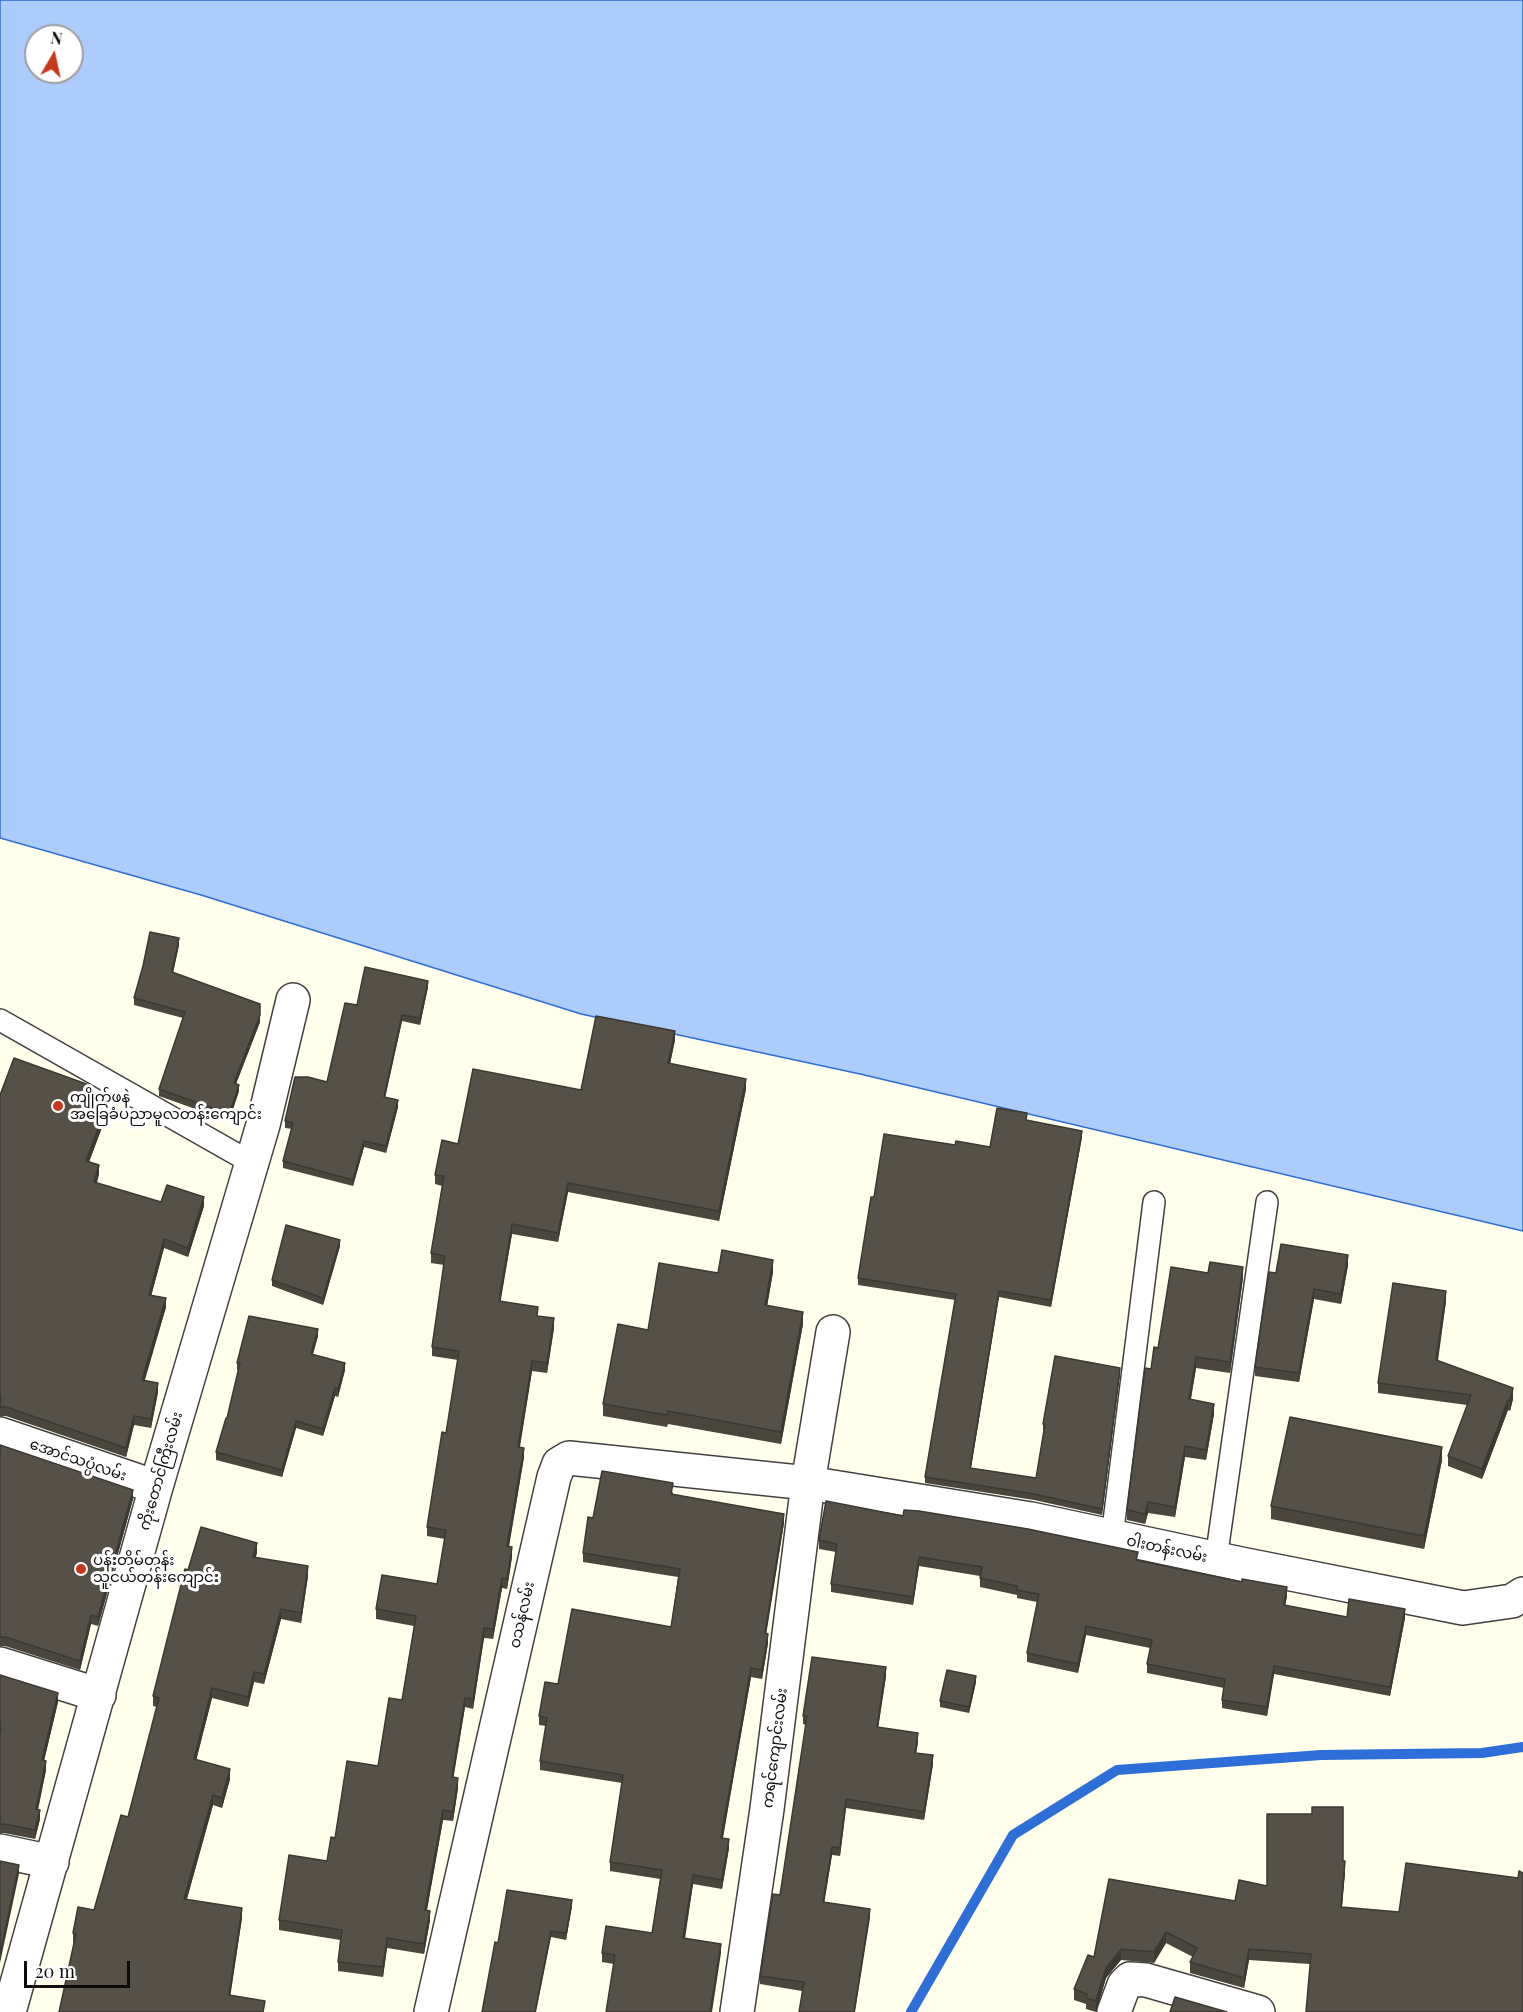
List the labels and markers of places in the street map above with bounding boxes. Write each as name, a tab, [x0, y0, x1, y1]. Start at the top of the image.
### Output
place label: ကျိုက်ဖနဲ အခြေခံပညာမူလတန်းကျောင်း	[70, 1088, 262, 1123]
marker: ကျိုက်ဖနဲ အခြေခံပညာမူလတန်းကျောင်း	[51, 1099, 65, 1113]
place label: ပန်းတိမ်တန်း သူငယ်တန်းကျောင်း	[93, 1551, 219, 1586]
marker: ပန်းတိမ်တန်း သူငယ်တန်းကျောင်း	[74, 1562, 88, 1576]

